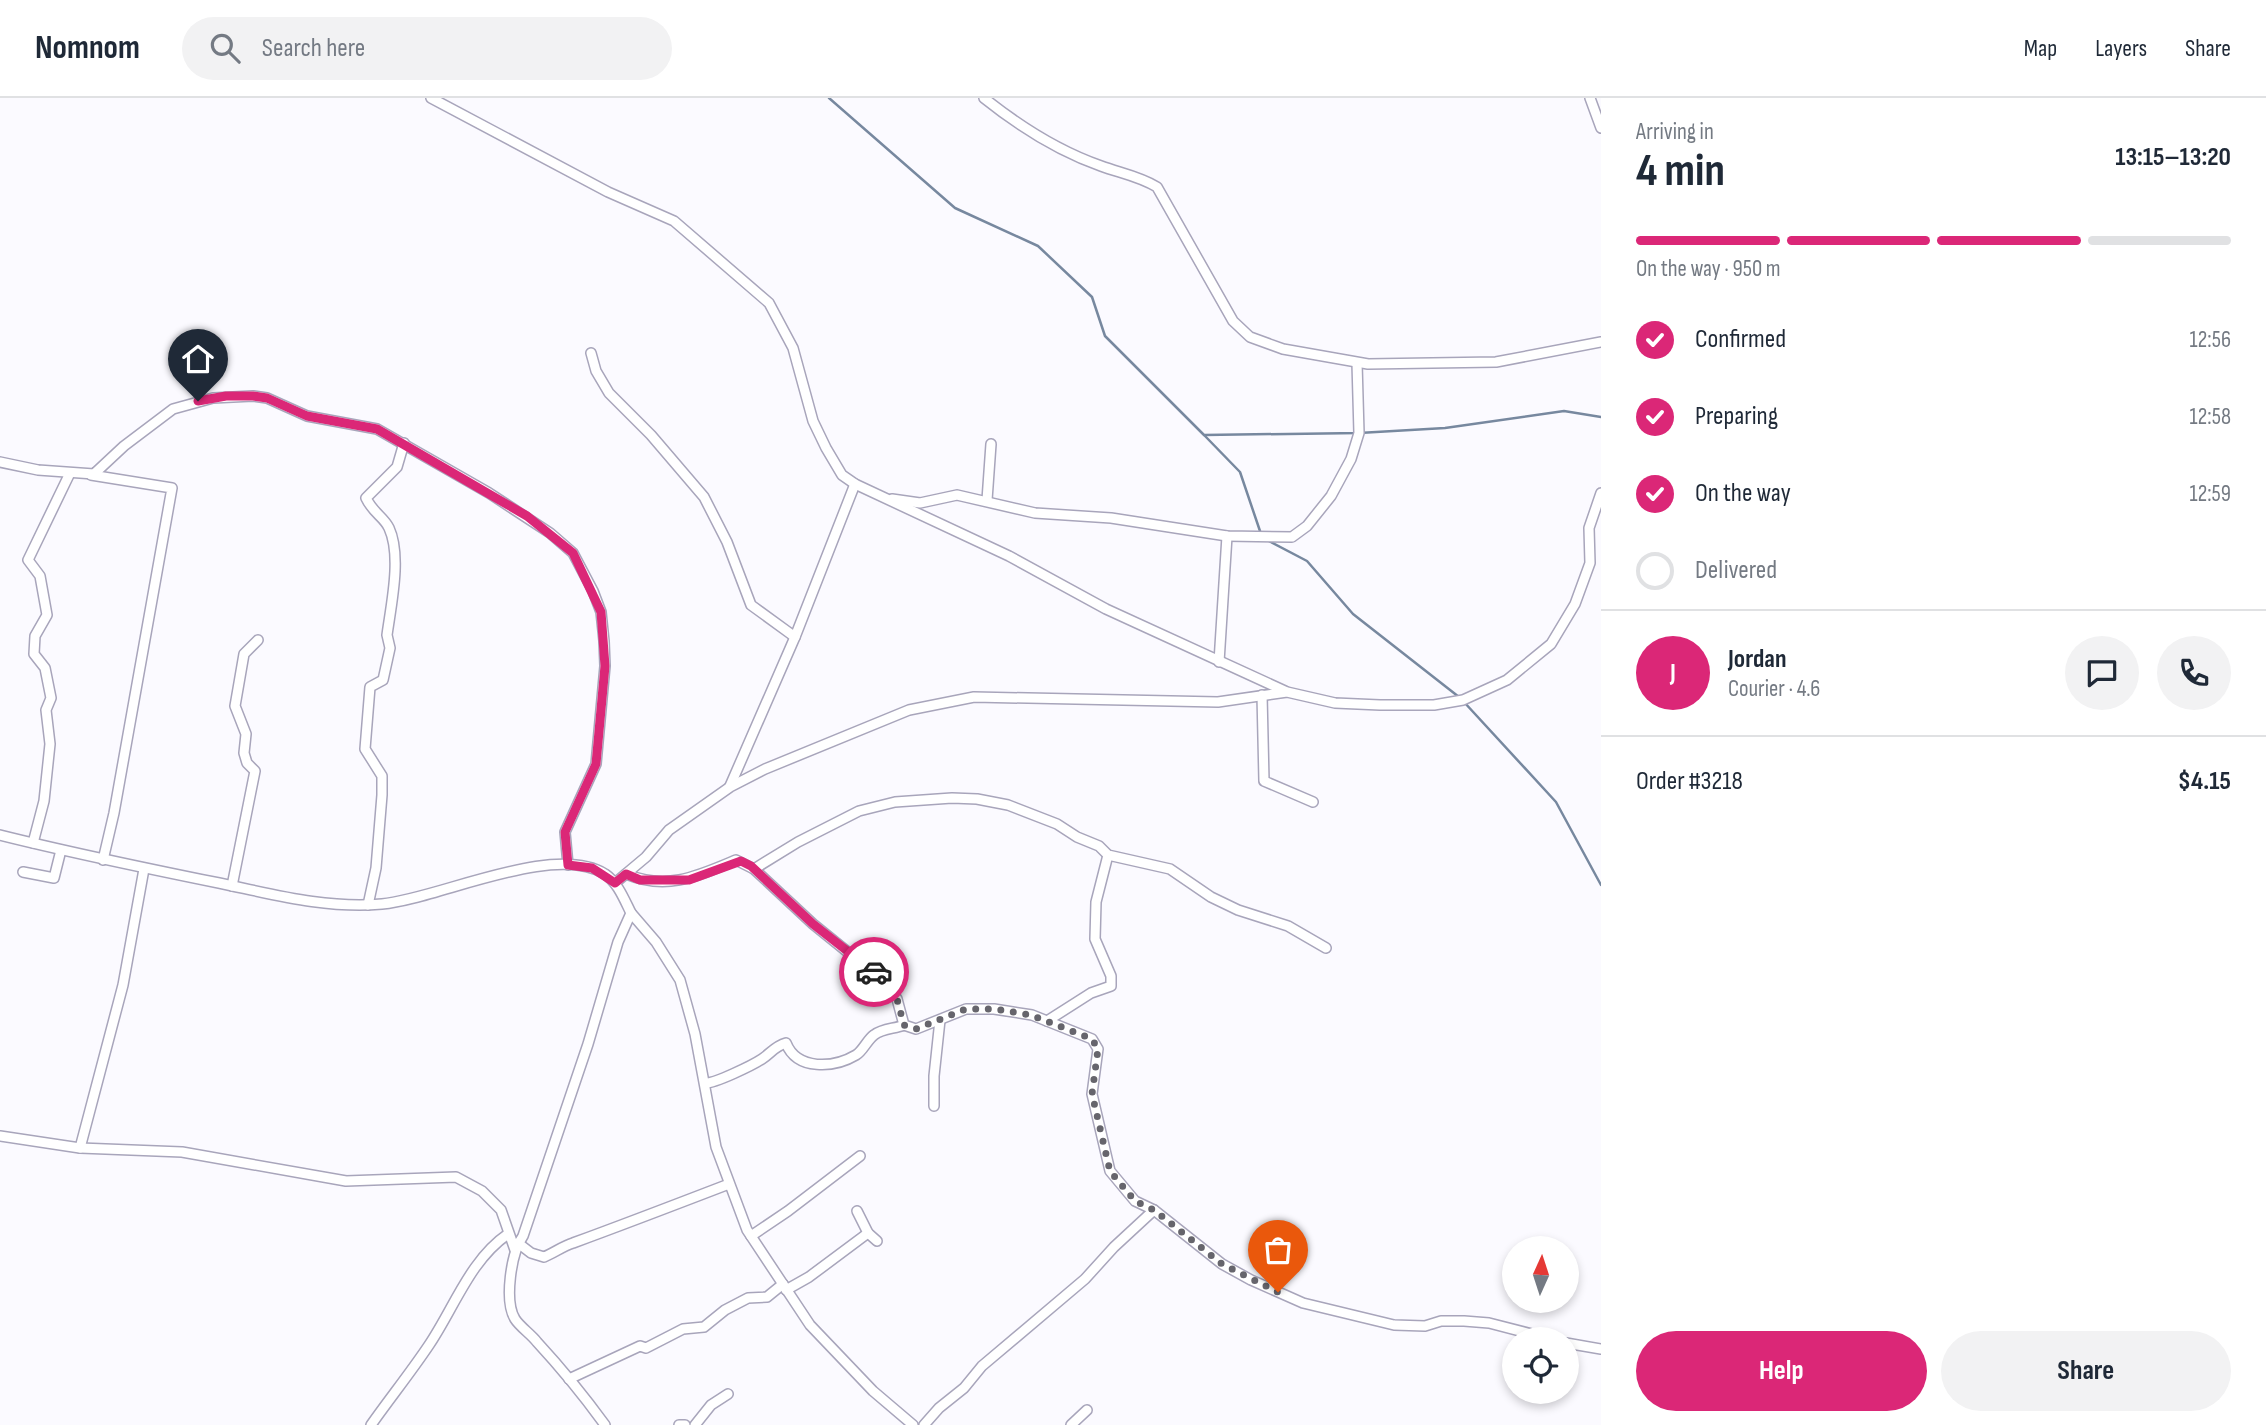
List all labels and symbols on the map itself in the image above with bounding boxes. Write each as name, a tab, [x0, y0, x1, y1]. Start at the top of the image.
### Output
pin	[168, 329, 228, 401]
courier	[839, 937, 909, 1007]
pin	[1248, 1220, 1308, 1292]
north arrow	[1502, 1236, 1578, 1312]

